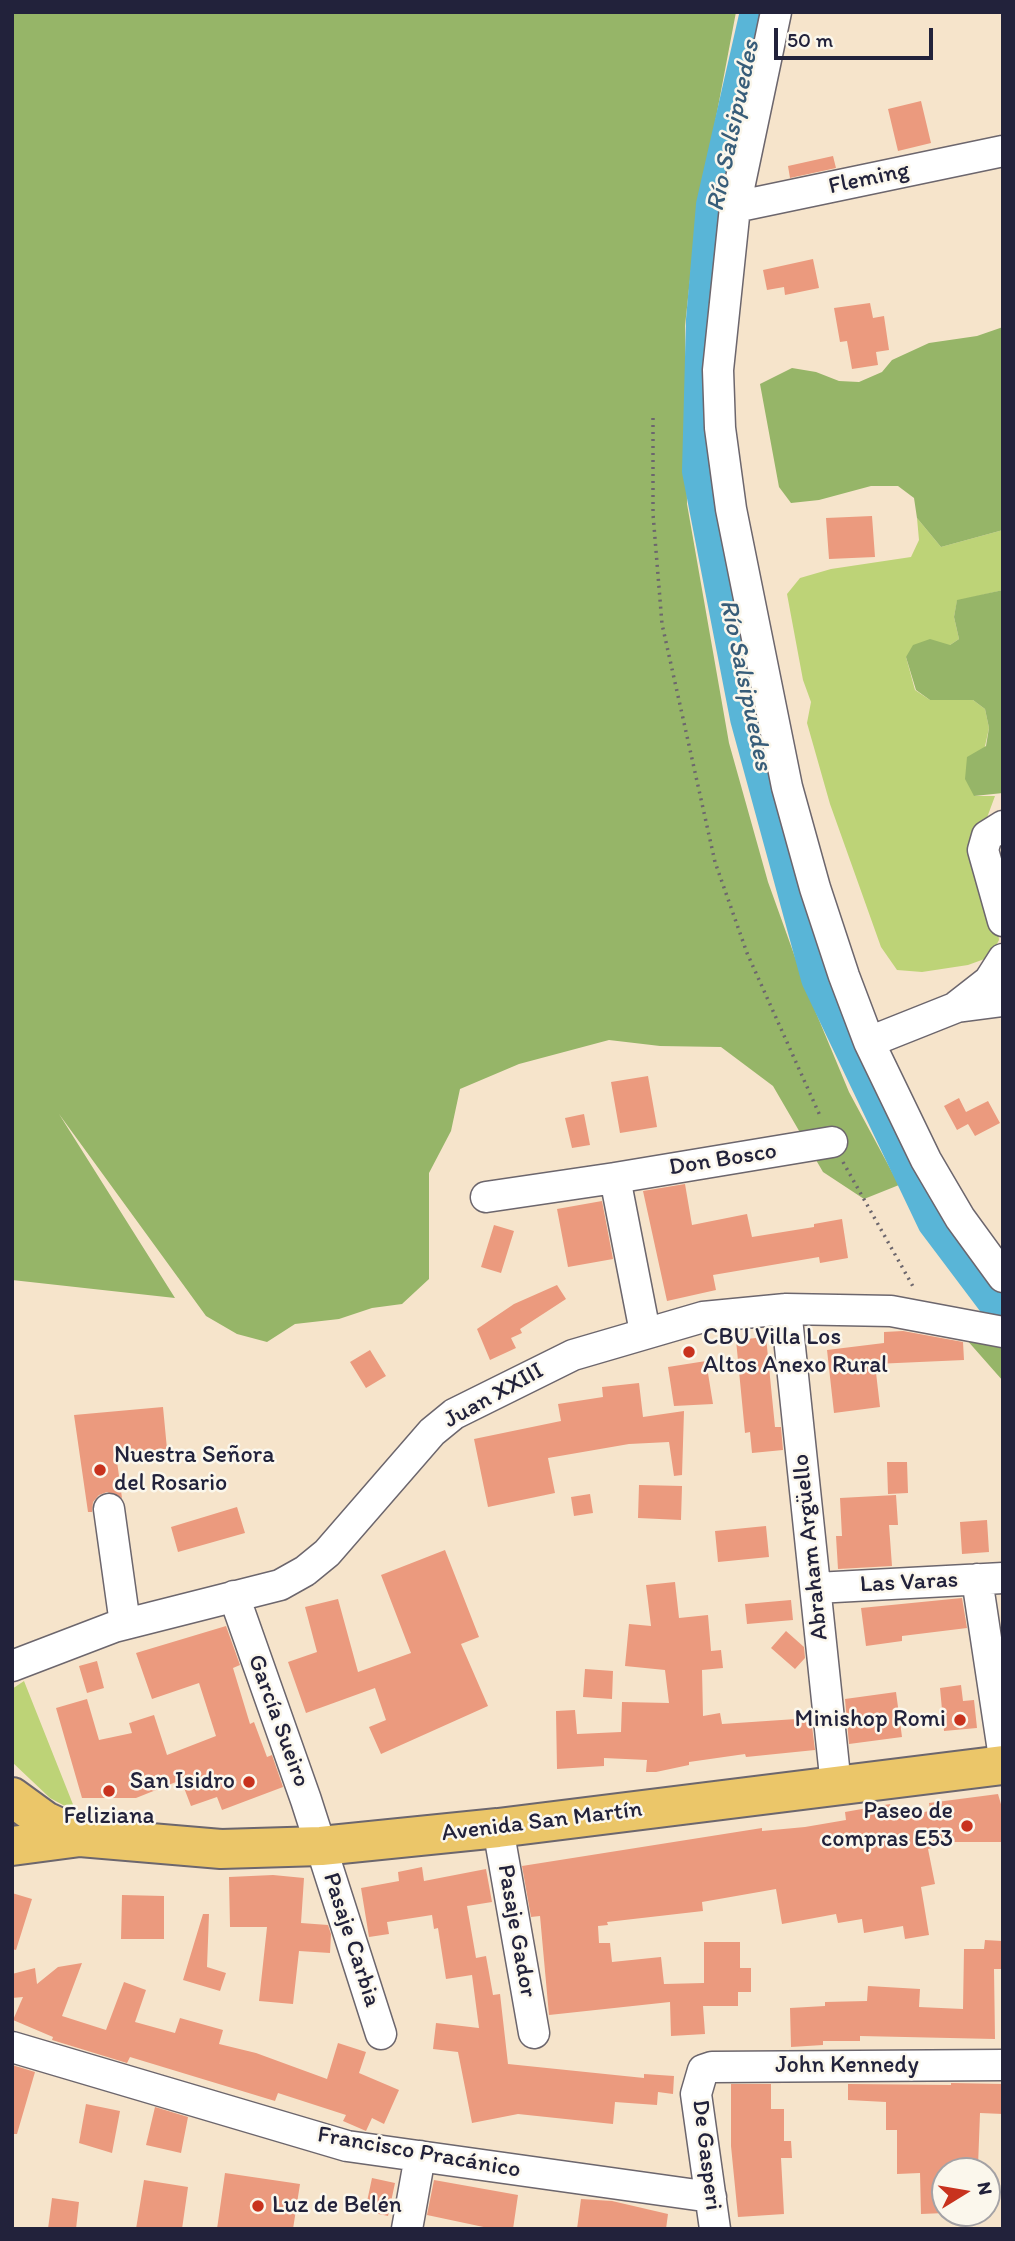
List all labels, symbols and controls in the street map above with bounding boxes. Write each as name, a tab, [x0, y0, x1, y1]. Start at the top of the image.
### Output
scale bar	[777, 14, 936, 58]
text: 50 m	[787, 27, 833, 52]
water label: Río Salsipuedes	[701, 38, 767, 214]
street label: Fleming	[826, 156, 912, 202]
water label: Río Salsipuedes	[712, 597, 778, 773]
street label: Don Bosco	[667, 1137, 779, 1183]
place label: CBU Villa Los Altos Anexo Rural	[703, 1324, 888, 1380]
marker: CBU Villa Los Altos Anexo Rural	[681, 1344, 697, 1360]
street label: Juan XXIII	[439, 1357, 549, 1435]
place label: Nuestra Señora del Rosario	[114, 1442, 275, 1498]
street label: Abraham Argüello	[787, 1452, 835, 1642]
marker: Nuestra Señora del Rosario	[92, 1462, 108, 1478]
street label: Las Varas	[859, 1566, 959, 1600]
street label: García Sueiro	[241, 1651, 315, 1791]
place label: Minishop Romi	[795, 1706, 946, 1734]
marker: Minishop Romi	[952, 1712, 968, 1728]
place label: San Isidro	[130, 1768, 235, 1796]
marker: San Isidro	[241, 1774, 257, 1790]
marker: Feliziana	[101, 1783, 117, 1799]
street label: Avenida San Martín	[440, 1795, 644, 1849]
place label: Paseo de compras E53	[821, 1798, 953, 1854]
place label: Feliziana	[64, 1803, 154, 1831]
marker: Paseo de compras E53	[959, 1818, 975, 1834]
street label: Pasaje Gador	[490, 1862, 542, 2000]
street label: Pasaje Carbia	[316, 1869, 386, 2011]
street label: John Kennedy	[775, 2052, 919, 2080]
street label: De Gasperi	[685, 2098, 727, 2212]
street label: Francisco Pracánico	[315, 2121, 523, 2185]
north arrow	[931, 2157, 1001, 2227]
text: N	[973, 2180, 998, 2197]
place label: Luz de Belén	[272, 2192, 402, 2220]
marker: Luz de Belén	[250, 2198, 266, 2214]

